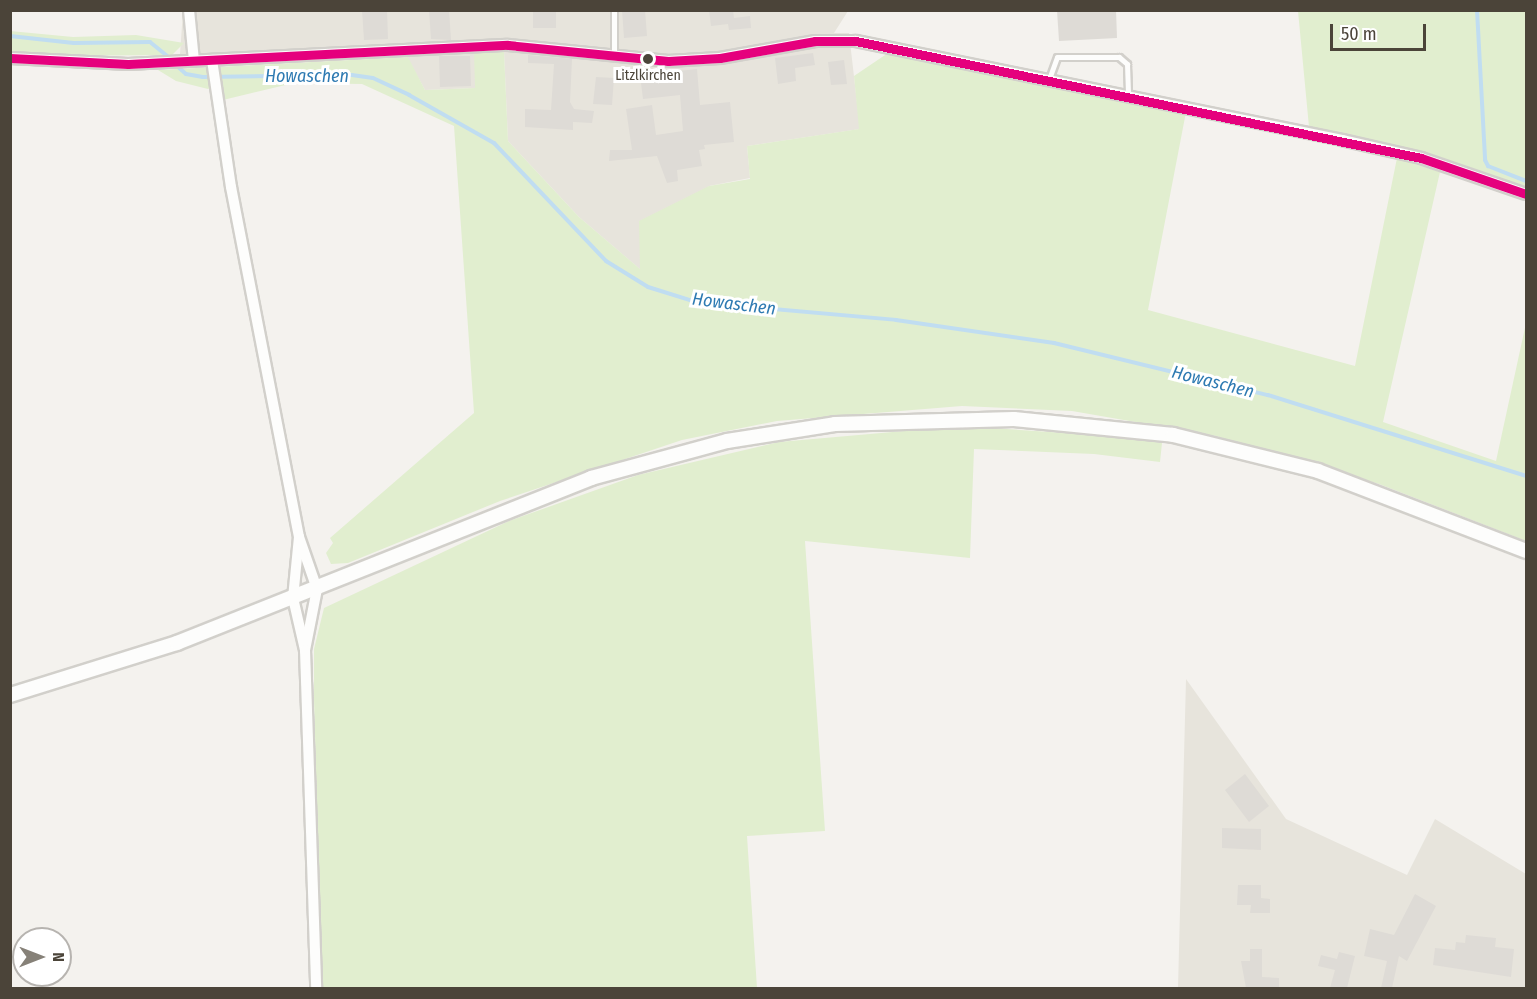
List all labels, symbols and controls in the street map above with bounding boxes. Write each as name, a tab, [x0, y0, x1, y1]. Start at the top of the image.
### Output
scale bar	[1333, 12, 1429, 50]
text: 50 m	[1341, 23, 1377, 45]
marker: Litzlkirchen	[642, 53, 654, 65]
water label: Howaschen	[265, 65, 349, 87]
place label: Litzlkirchen	[615, 68, 681, 84]
water label: Howaschen	[691, 288, 777, 320]
water label: Howaschen	[1170, 361, 1256, 403]
north arrow	[12, 927, 72, 987]
text: N	[49, 952, 68, 962]

